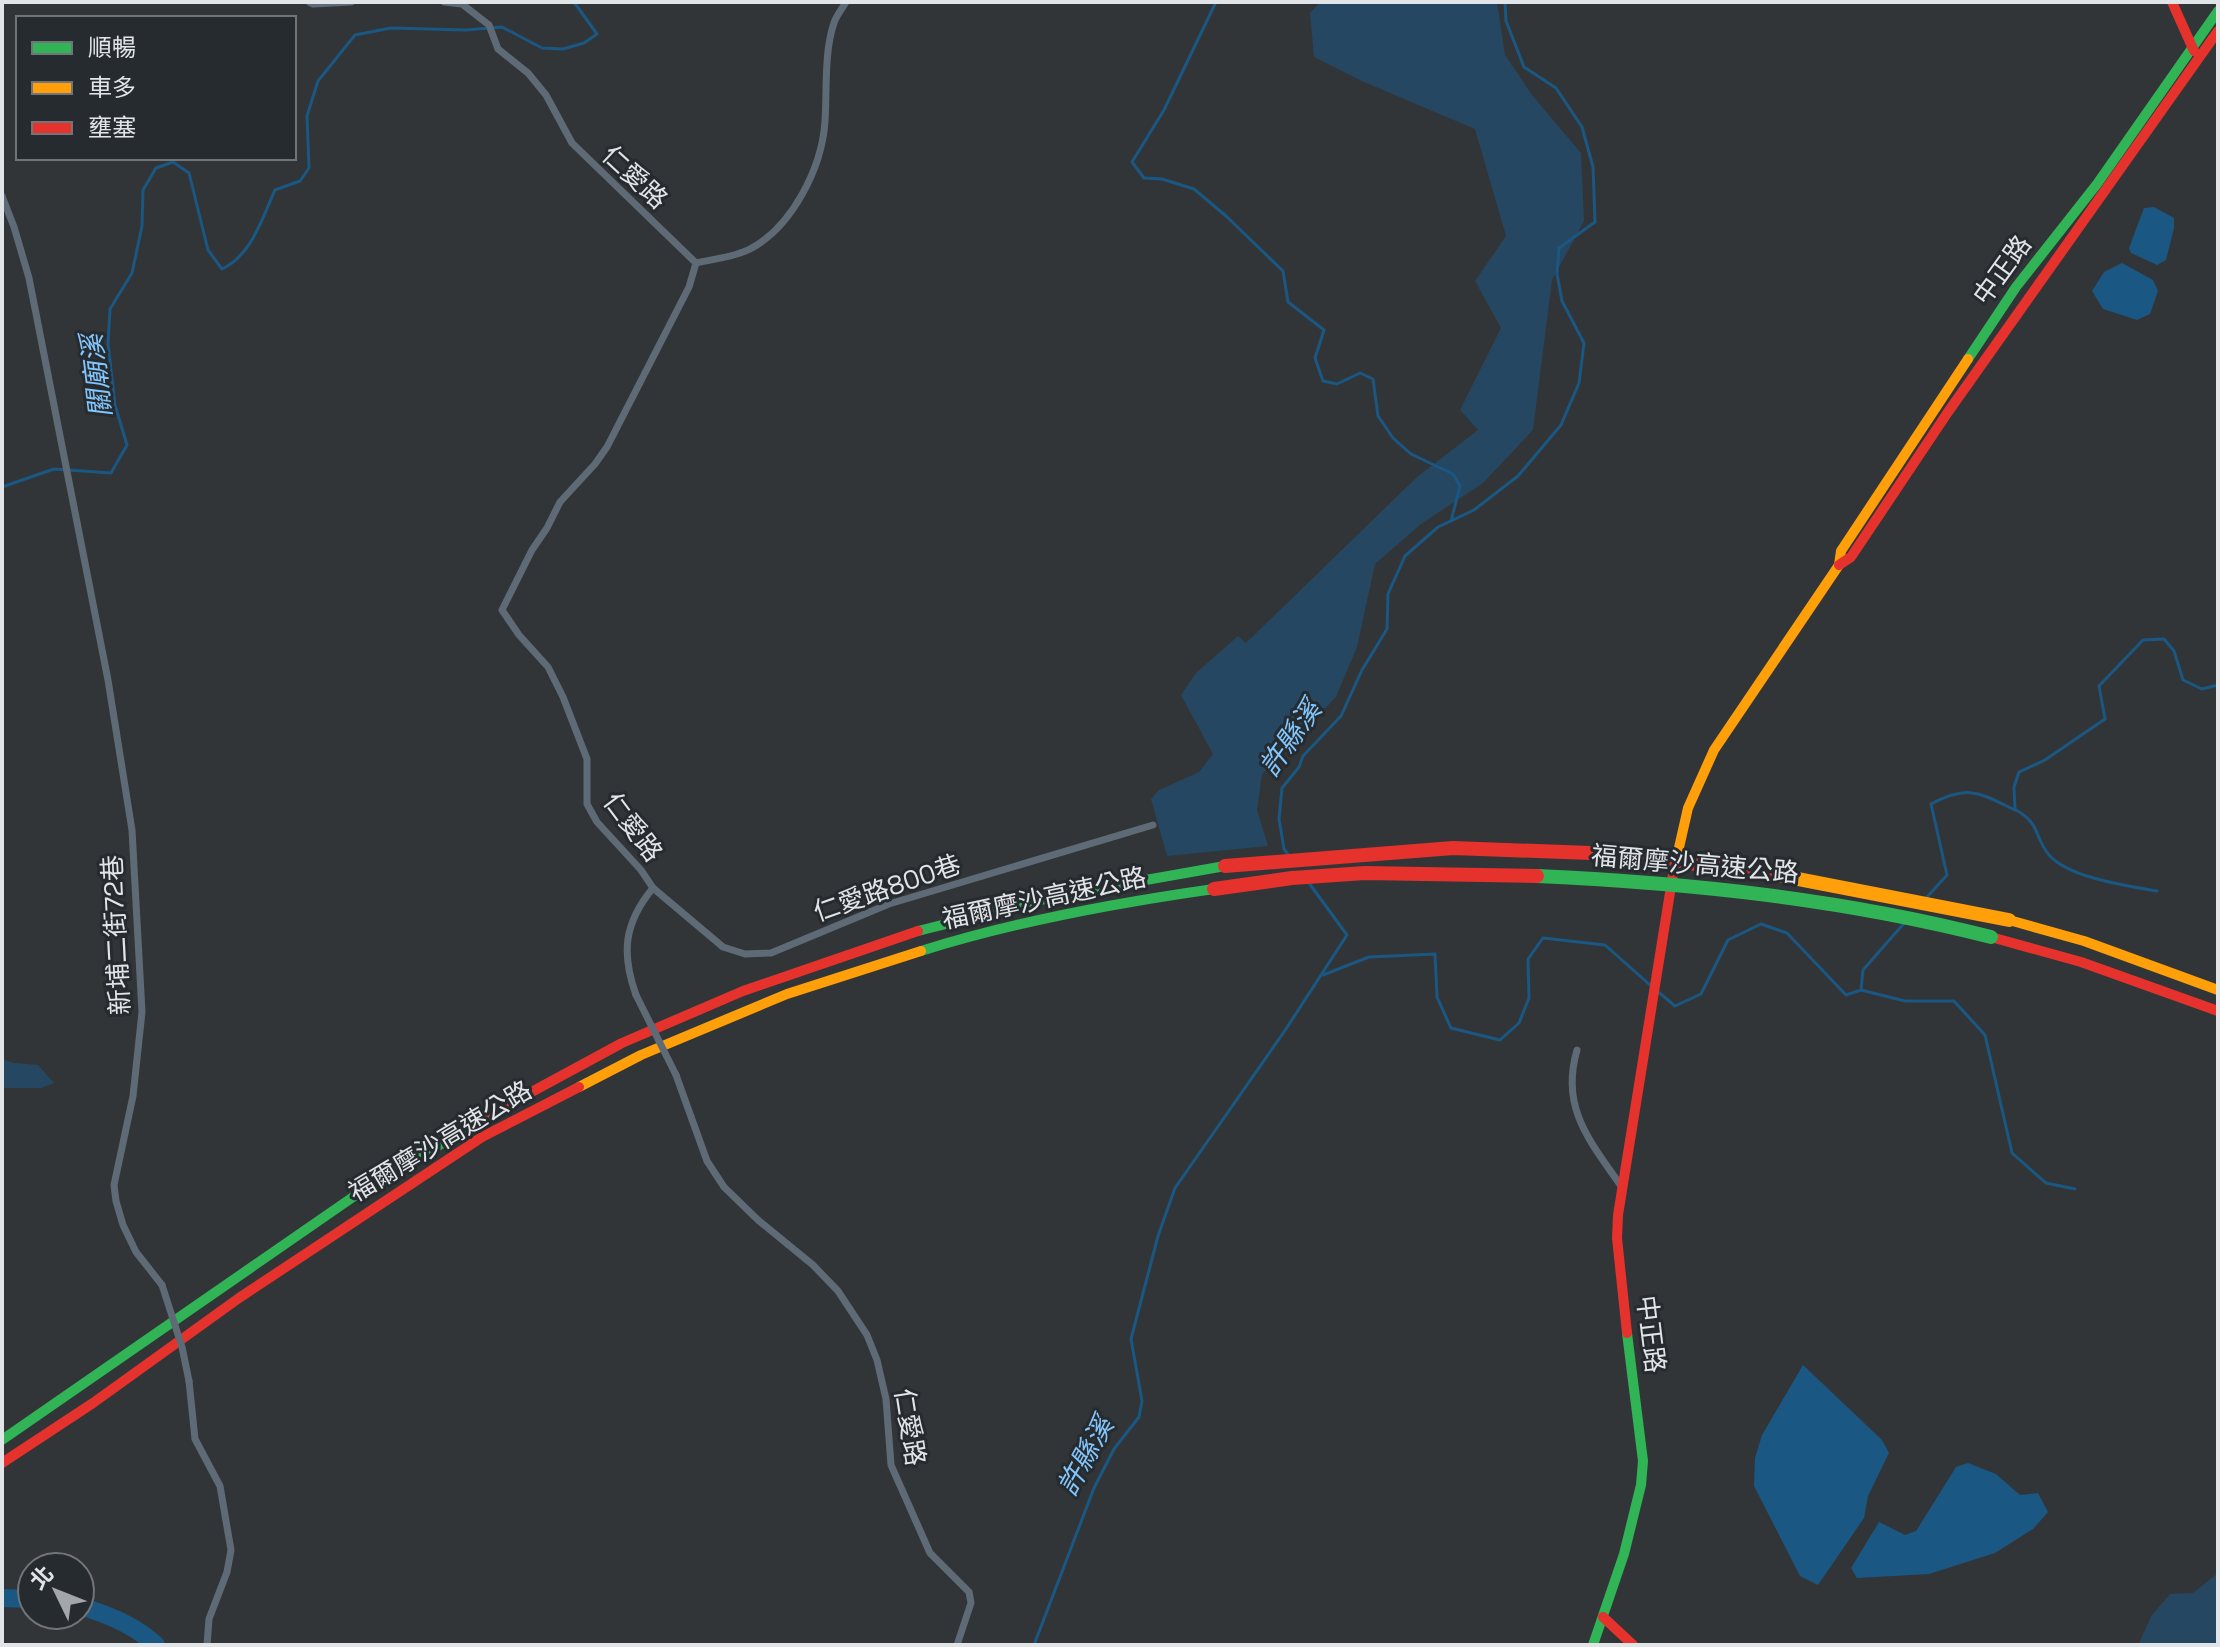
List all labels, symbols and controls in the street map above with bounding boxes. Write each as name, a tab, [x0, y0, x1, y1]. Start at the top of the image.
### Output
legend	[16, 16, 296, 160]
text: 順暢	[88, 32, 136, 63]
text: 車多	[88, 72, 136, 103]
text: 壅塞	[88, 112, 136, 143]
street label: 仁愛路	[595, 138, 675, 216]
street label: 中正路	[1965, 228, 2039, 312]
water label: 關廟溪	[73, 328, 119, 420]
water label: 許縣溪	[1251, 690, 1331, 783]
street label: 仁愛路	[596, 786, 670, 868]
street label: 福爾摩沙高速公路	[1590, 838, 1800, 890]
street label: 仁愛路800巷	[809, 847, 965, 929]
street label: 新埔二街72巷	[95, 854, 137, 1016]
street label: 福爾摩沙高速公路	[939, 860, 1149, 936]
street label: 福爾摩沙高速公路	[342, 1073, 538, 1209]
street label: 中正路	[1629, 1293, 1673, 1375]
street label: 仁愛路	[887, 1386, 933, 1468]
water label: 許縣溪	[1049, 1407, 1123, 1501]
north arrow	[16, 1551, 96, 1631]
text: 北	[24, 1560, 59, 1595]

